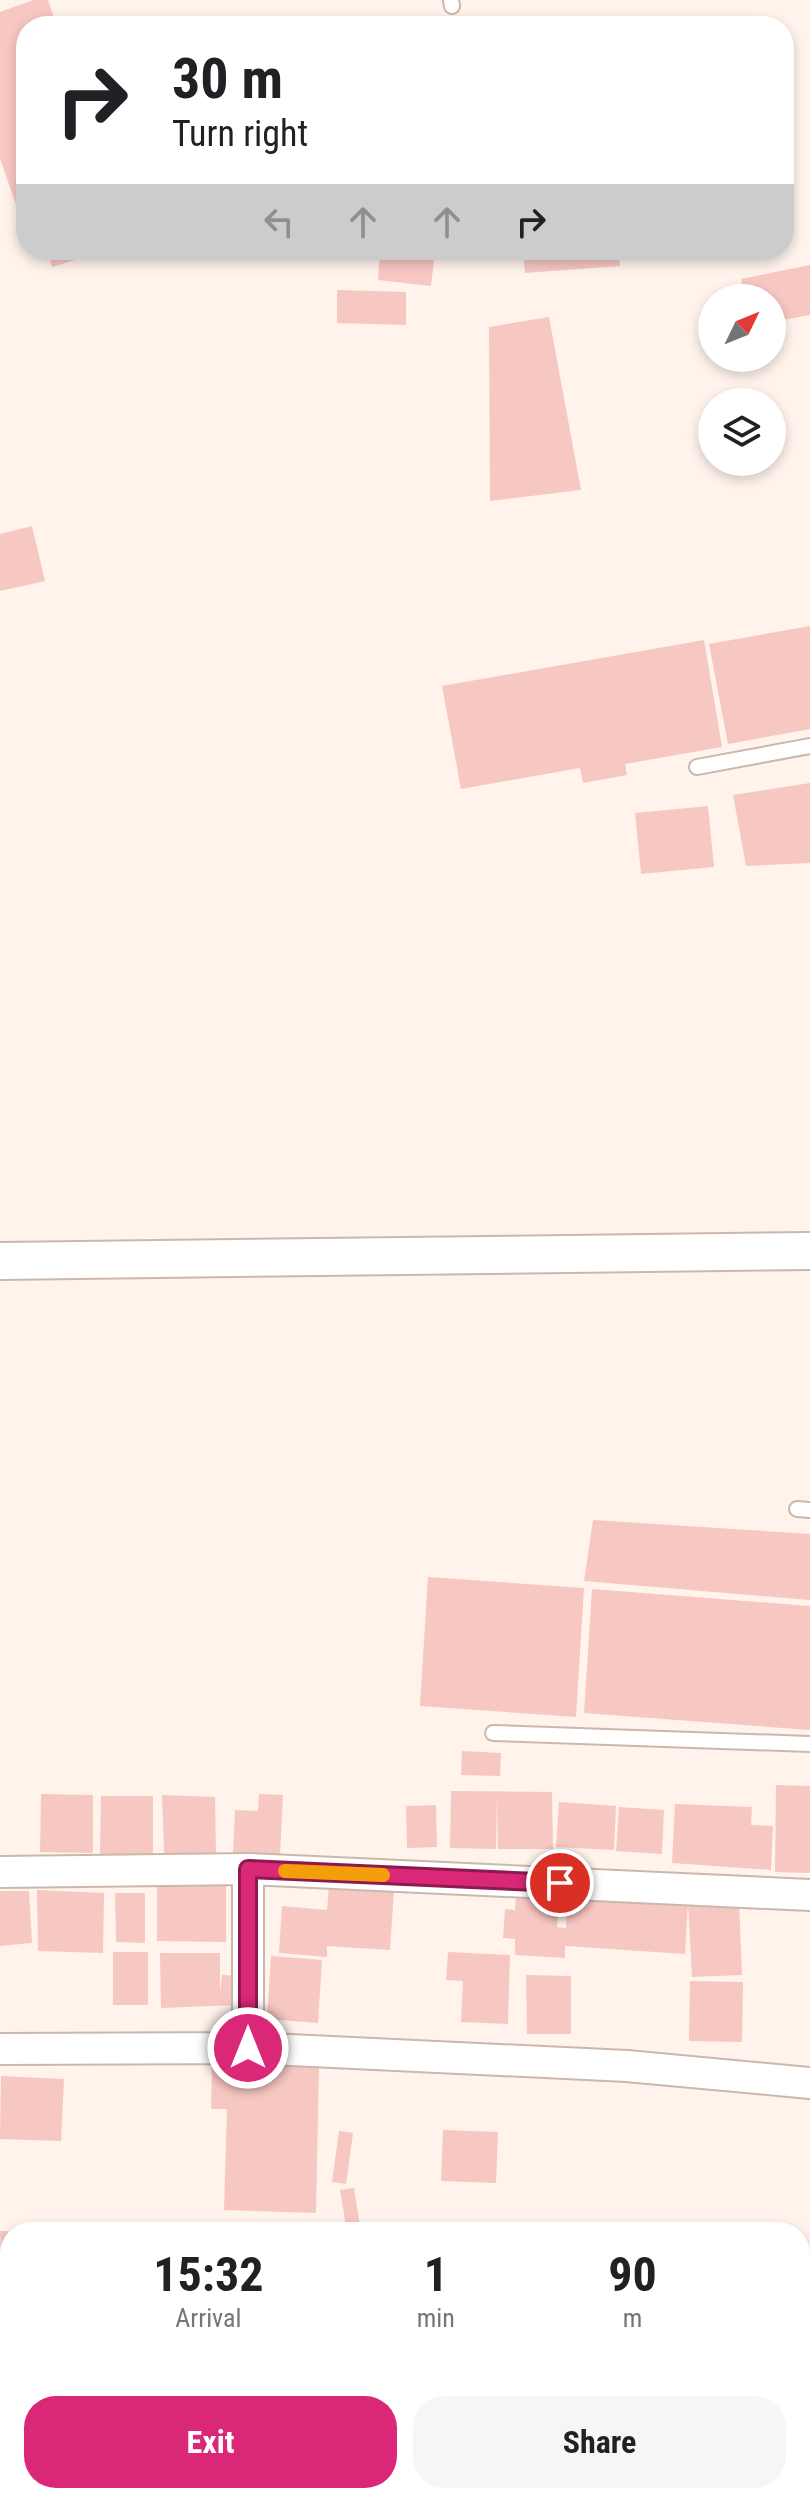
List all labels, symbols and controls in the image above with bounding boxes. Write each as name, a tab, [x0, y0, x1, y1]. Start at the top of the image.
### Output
text: 30 m	[172, 46, 283, 112]
icon: right	[40, 48, 144, 152]
text: Turn right	[172, 113, 308, 155]
icon: left	[257, 200, 301, 244]
icon: ahead	[341, 200, 385, 244]
icon: ahead	[425, 200, 469, 244]
icon: right	[509, 200, 553, 244]
north arrow	[698, 284, 786, 372]
map controls	[698, 284, 786, 476]
button: layers	[698, 388, 786, 476]
pin	[526, 1849, 594, 1917]
icon: arrive	[538, 1861, 582, 1905]
position arrow	[206, 2006, 290, 2090]
text: 15:32	[153, 2246, 263, 2303]
text: 1	[424, 2246, 448, 2303]
text: 90	[608, 2246, 657, 2303]
text: Arrival	[175, 2303, 241, 2333]
text: min	[417, 2303, 455, 2333]
text: m	[623, 2303, 642, 2333]
button: Exit	[24, 2396, 397, 2488]
button: Share	[413, 2396, 786, 2488]

